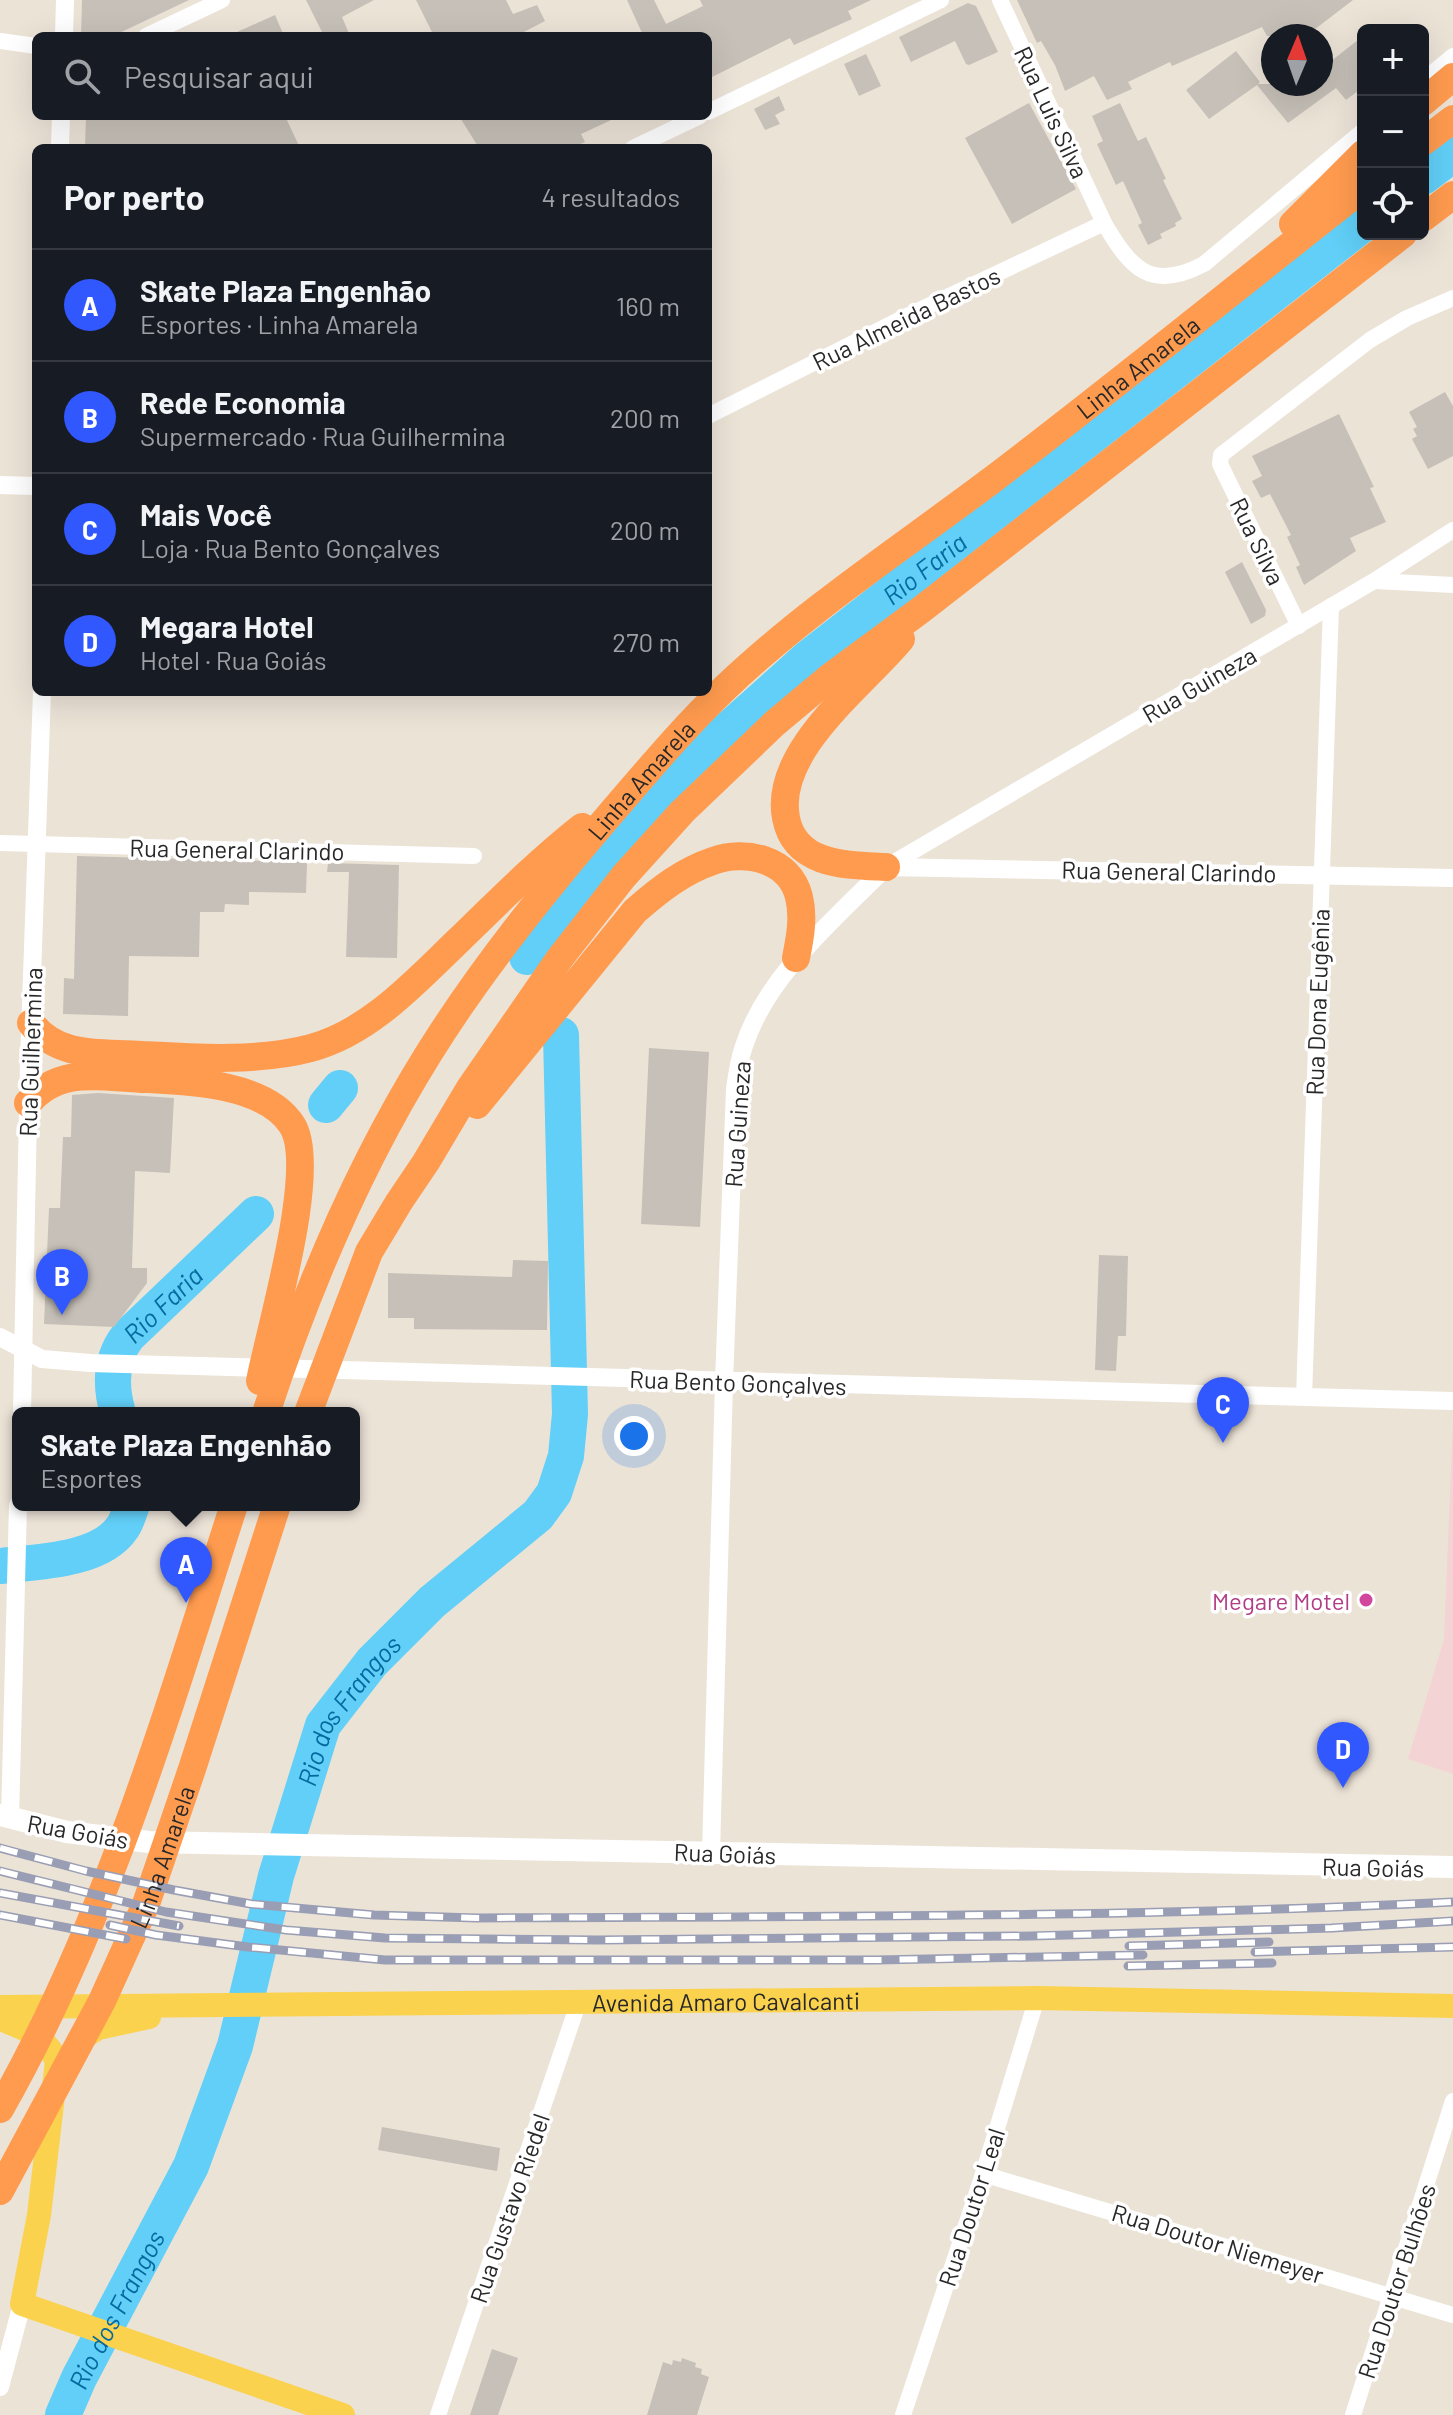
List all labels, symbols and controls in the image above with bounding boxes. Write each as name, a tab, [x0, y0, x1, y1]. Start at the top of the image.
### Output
north arrow	[1261, 24, 1333, 96]
map controls	[1357, 24, 1429, 240]
button: +	[1357, 24, 1429, 96]
search box	[32, 32, 712, 120]
street label: Rua Luis Silva	[1009, 41, 1095, 183]
icon: search	[60, 54, 104, 98]
text: Pesquisar aqui	[124, 58, 314, 94]
button: −	[1357, 96, 1429, 168]
button: locate	[1357, 168, 1429, 240]
text: Por perto	[64, 176, 205, 217]
text: 4 resultados	[541, 181, 680, 212]
street label: Rua Almeida Bastos	[807, 260, 1005, 376]
text: Skate Plaza Engenhão	[140, 272, 431, 308]
text: A	[81, 290, 99, 321]
text: 160 m	[616, 290, 680, 321]
text: Esportes · Linha Amarela	[140, 308, 418, 339]
street label: Linha Amarela	[1070, 309, 1205, 424]
text: Rede Economia	[140, 384, 346, 420]
text: B	[82, 402, 98, 433]
text: 200 m	[610, 402, 680, 433]
text: Supermercado · Rua Guilhermina	[140, 420, 506, 451]
street label: Rua Silva	[1224, 493, 1292, 589]
text: Mais Você	[140, 496, 272, 532]
text: C	[82, 514, 98, 545]
text: 200 m	[610, 514, 680, 545]
water label: Rio Faria	[876, 525, 972, 610]
text: Loja · Rua Bento Gonçalves	[140, 532, 440, 563]
text: Megara Hotel	[140, 608, 314, 644]
text: D	[82, 626, 98, 657]
text: 270 m	[612, 626, 680, 657]
street label: Rua Guineza	[1137, 640, 1261, 728]
text: Hotel · Rua Goiás	[140, 644, 327, 675]
street label: Linha Amarela	[581, 714, 700, 845]
street label: Rua General Clarindo	[129, 833, 345, 865]
street label: Rua General Clarindo	[1061, 855, 1277, 887]
street label: Rua Dona Eugênia	[1299, 908, 1335, 1096]
street label: Rua Guilhermina	[13, 967, 47, 1137]
street label: Rua Guineza	[718, 1060, 756, 1188]
pin: B	[36, 1249, 88, 1315]
water label: Rio Faria	[116, 1259, 208, 1348]
street label: Rua Bento Gonçalves	[629, 1364, 847, 1400]
pin: C	[1197, 1377, 1249, 1443]
popup	[12, 1407, 360, 1511]
your location	[614, 1416, 654, 1456]
text: Skate Plaza Engenhão	[40, 1426, 332, 1462]
text: Esportes	[40, 1462, 142, 1493]
pin: A	[160, 1537, 212, 1603]
place label: Megare Motel	[1212, 1586, 1350, 1615]
marker: Megare Motel	[1357, 1591, 1375, 1609]
water label: Rio dos Frangos	[290, 1628, 406, 1789]
pin: D	[1317, 1722, 1369, 1788]
street label: Linha Amarela	[123, 1782, 200, 1932]
street label: Rua Goiás	[25, 1808, 131, 1854]
street label: Rua Goiás	[673, 1837, 777, 1869]
street label: Rua Goiás	[1322, 1852, 1424, 1882]
street label: Avenida Amaro Cavalcanti	[592, 1985, 860, 2016]
street label: Rua Gustavo Riedel	[463, 2109, 555, 2307]
street label: Rua Doutor Leal	[932, 2124, 1010, 2290]
street label: Rua Doutor Bulhões	[1351, 2180, 1441, 2382]
street label: Rua Doutor Niemeyer	[1109, 2197, 1328, 2289]
water label: Rio dos Frangos	[61, 2225, 170, 2393]

